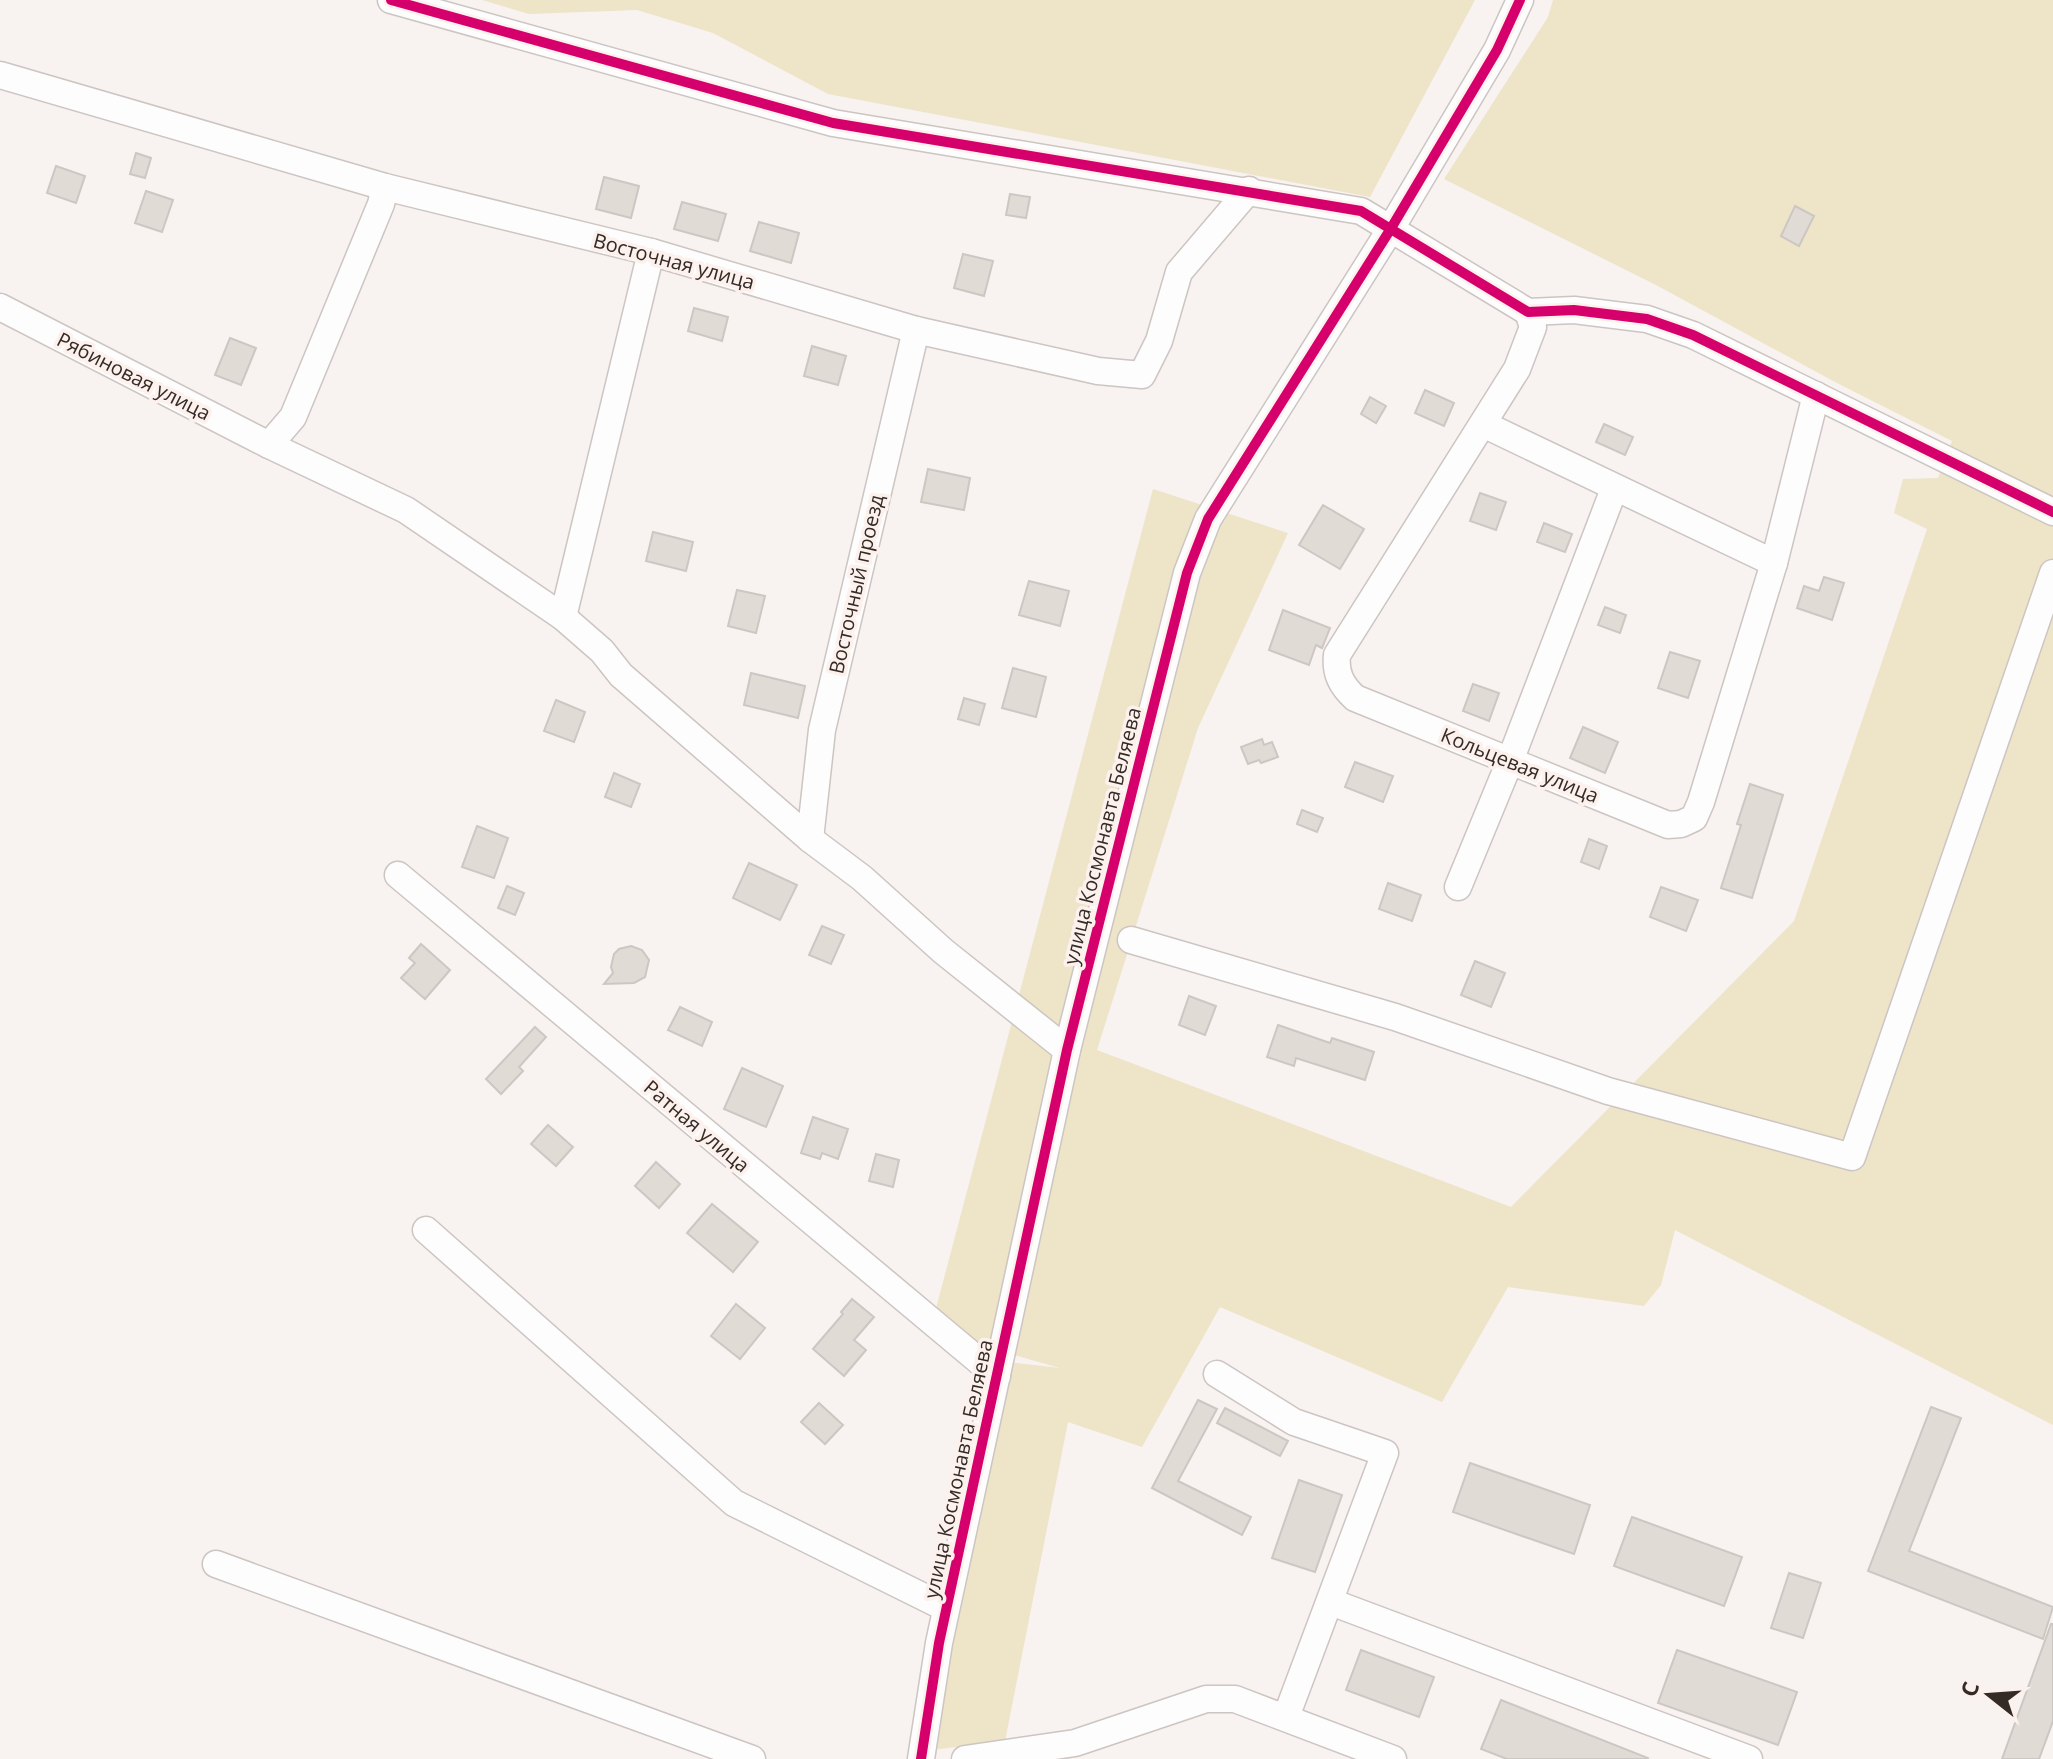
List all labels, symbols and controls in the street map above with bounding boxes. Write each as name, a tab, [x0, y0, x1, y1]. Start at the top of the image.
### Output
street label: Восточная улица	[590, 226, 758, 296]
street label: Рябиновая улица	[53, 326, 215, 426]
street label: Восточный проезд	[822, 491, 890, 676]
street label: улица Космонавта Беляева	[1057, 705, 1147, 967]
street label: Кольцевая улица	[1437, 721, 1603, 809]
street label: Ратная улица	[638, 1074, 756, 1178]
street label: улица Космонавта Беляева	[917, 1337, 999, 1601]
north arrow	[1949, 1655, 2029, 1735]
text: С	[1953, 1678, 1985, 1700]

